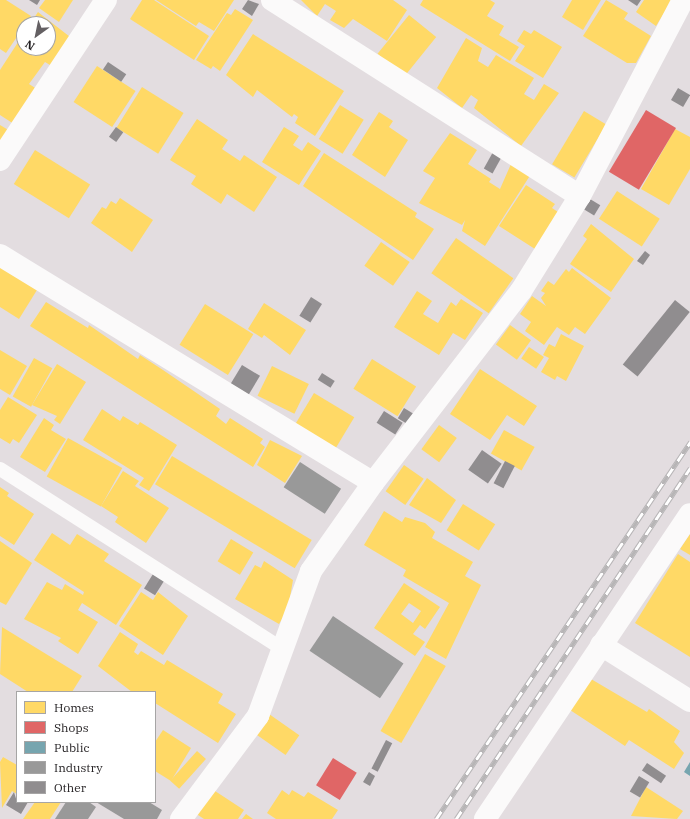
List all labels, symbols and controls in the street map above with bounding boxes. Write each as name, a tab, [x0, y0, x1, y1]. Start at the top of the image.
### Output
north arrow	[16, 16, 56, 56]
text: N	[23, 37, 37, 53]
legend	[16, 691, 156, 803]
text: Homes	[54, 700, 94, 715]
text: Shops	[54, 720, 89, 735]
text: Public	[54, 740, 90, 755]
text: Industry	[54, 760, 103, 775]
text: Other	[54, 780, 86, 795]

